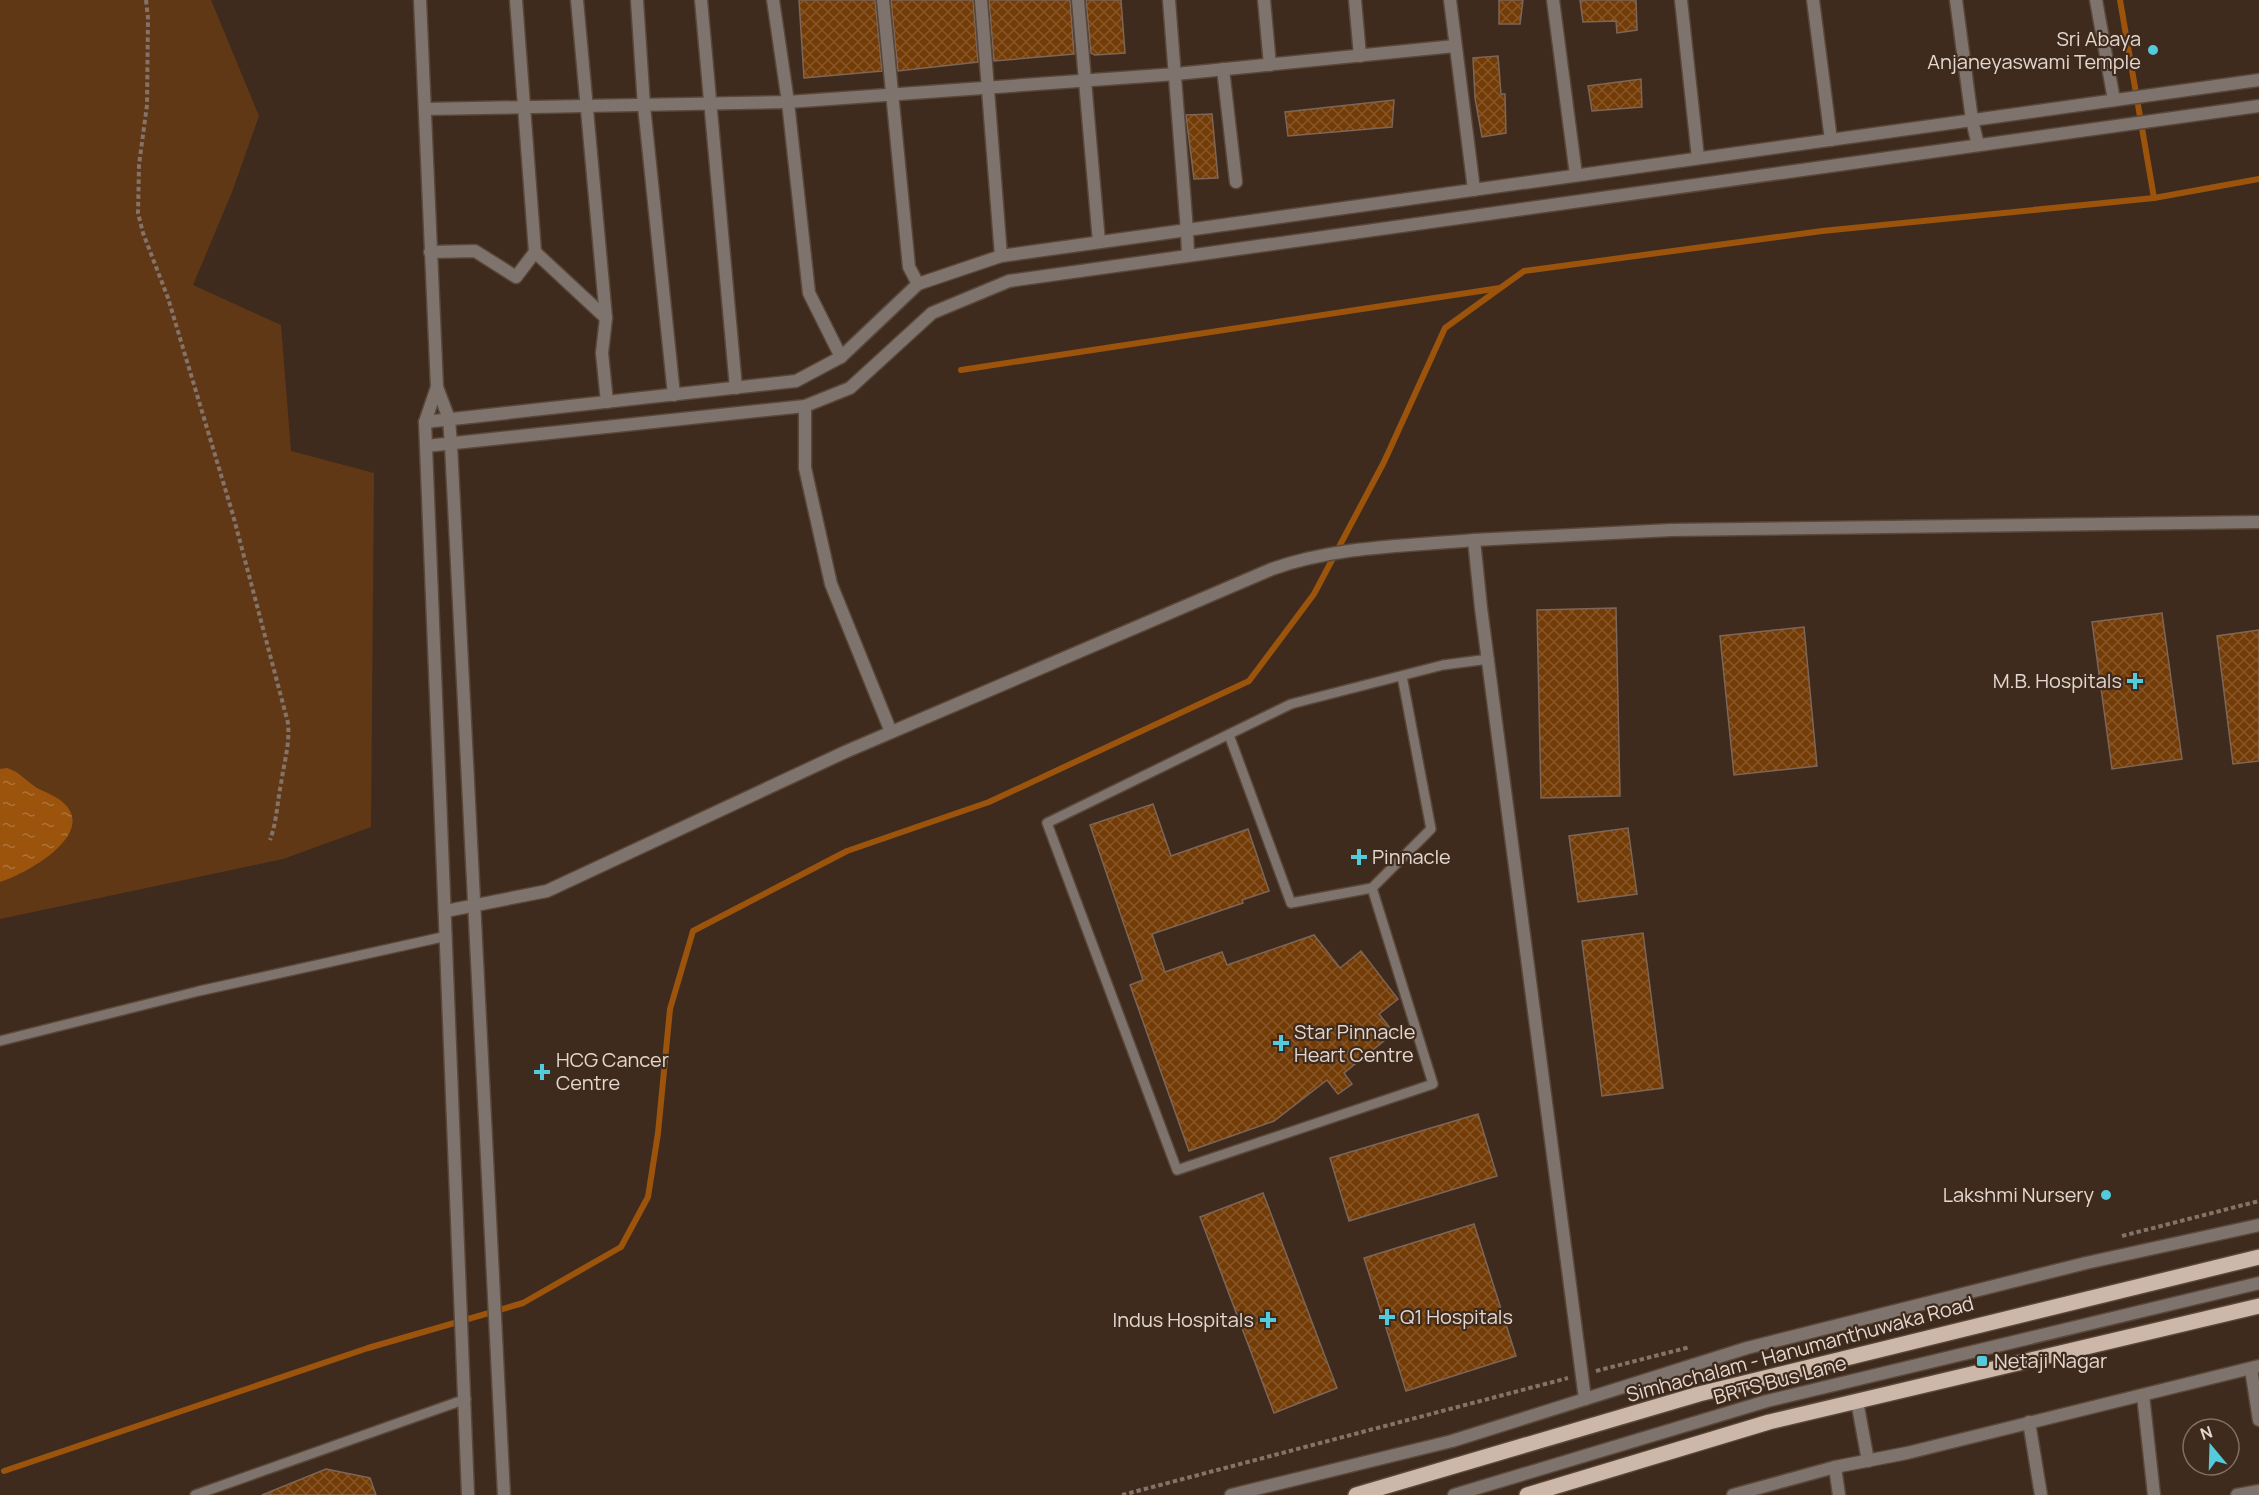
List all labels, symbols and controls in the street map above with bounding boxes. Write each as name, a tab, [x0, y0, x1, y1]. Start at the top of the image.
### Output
place label: Sri Abaya Anjaneyaswami Temple	[1927, 25, 2141, 75]
marker: Sri Abaya Anjaneyaswami Temple	[2146, 43, 2160, 57]
place label: M.B. Hospitals	[1993, 667, 2122, 694]
marker: M.B. Hospitals	[2126, 672, 2144, 690]
place label: Pinnacle	[1372, 843, 1451, 870]
marker: Pinnacle	[1350, 848, 1368, 866]
place label: Star Pinnacle Heart Centre	[1294, 1018, 1415, 1068]
marker: Star Pinnacle Heart Centre	[1272, 1034, 1290, 1052]
place label: HCG Cancer Centre	[556, 1046, 669, 1096]
marker: HCG Cancer Centre	[533, 1063, 551, 1081]
place label: Lakshmi Nursery	[1943, 1181, 2094, 1208]
marker: Lakshmi Nursery	[2099, 1188, 2113, 1202]
street label: Simhachalam - Hanumanthuwaka Road	[1623, 1289, 1977, 1408]
place label: Q1 Hospitals	[1400, 1303, 1513, 1330]
place label: Indus Hospitals	[1113, 1306, 1254, 1333]
marker: Q1 Hospitals	[1378, 1308, 1396, 1326]
marker: Indus Hospitals	[1259, 1311, 1277, 1329]
place label: Netaji Nagar	[1994, 1347, 2107, 1374]
street label: BRTS Bus Lane	[1710, 1349, 1849, 1410]
marker: Netaji Nagar	[1975, 1354, 1989, 1368]
north arrow	[2181, 1417, 2241, 1477]
text: N	[2197, 1421, 2215, 1445]

